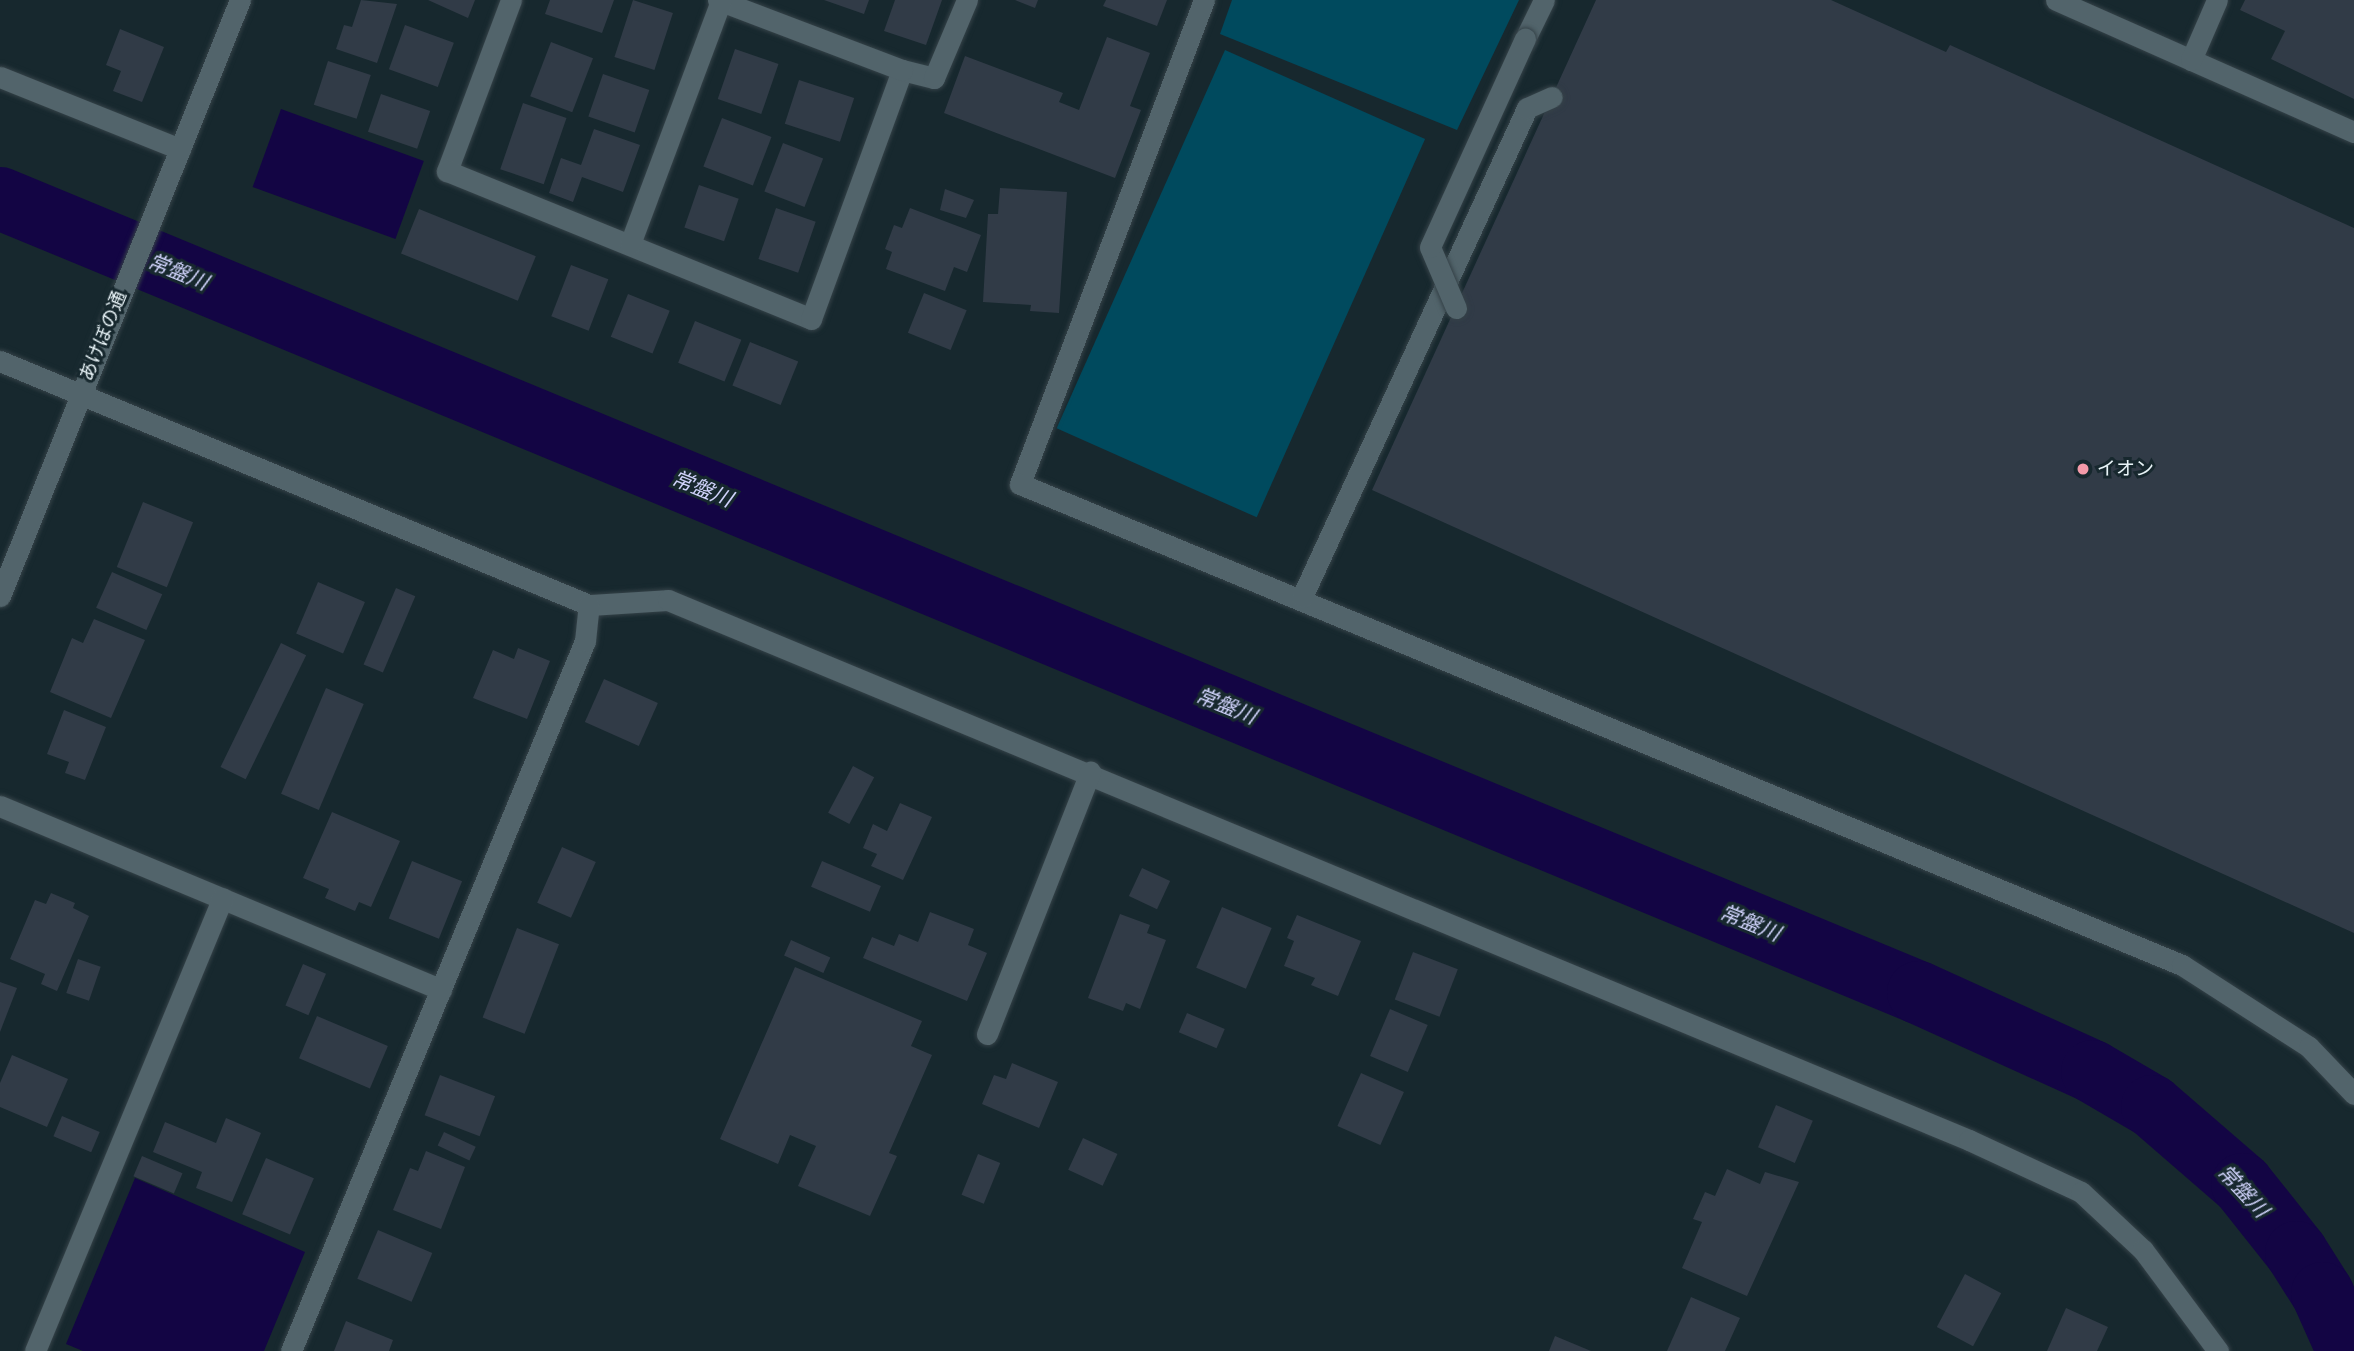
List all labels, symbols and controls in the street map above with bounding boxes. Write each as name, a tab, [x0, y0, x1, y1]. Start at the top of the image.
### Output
water label: 常盤川	[144, 249, 212, 295]
street label: あけぼの通	[75, 288, 131, 384]
place label: イオン	[2097, 458, 2154, 480]
marker: イオン	[2075, 461, 2091, 477]
water label: 常盤川	[668, 466, 736, 512]
water label: 常盤川	[1192, 683, 1260, 729]
water label: 常盤川	[1716, 900, 1784, 946]
water label: 常盤川	[2212, 1159, 2274, 1223]

